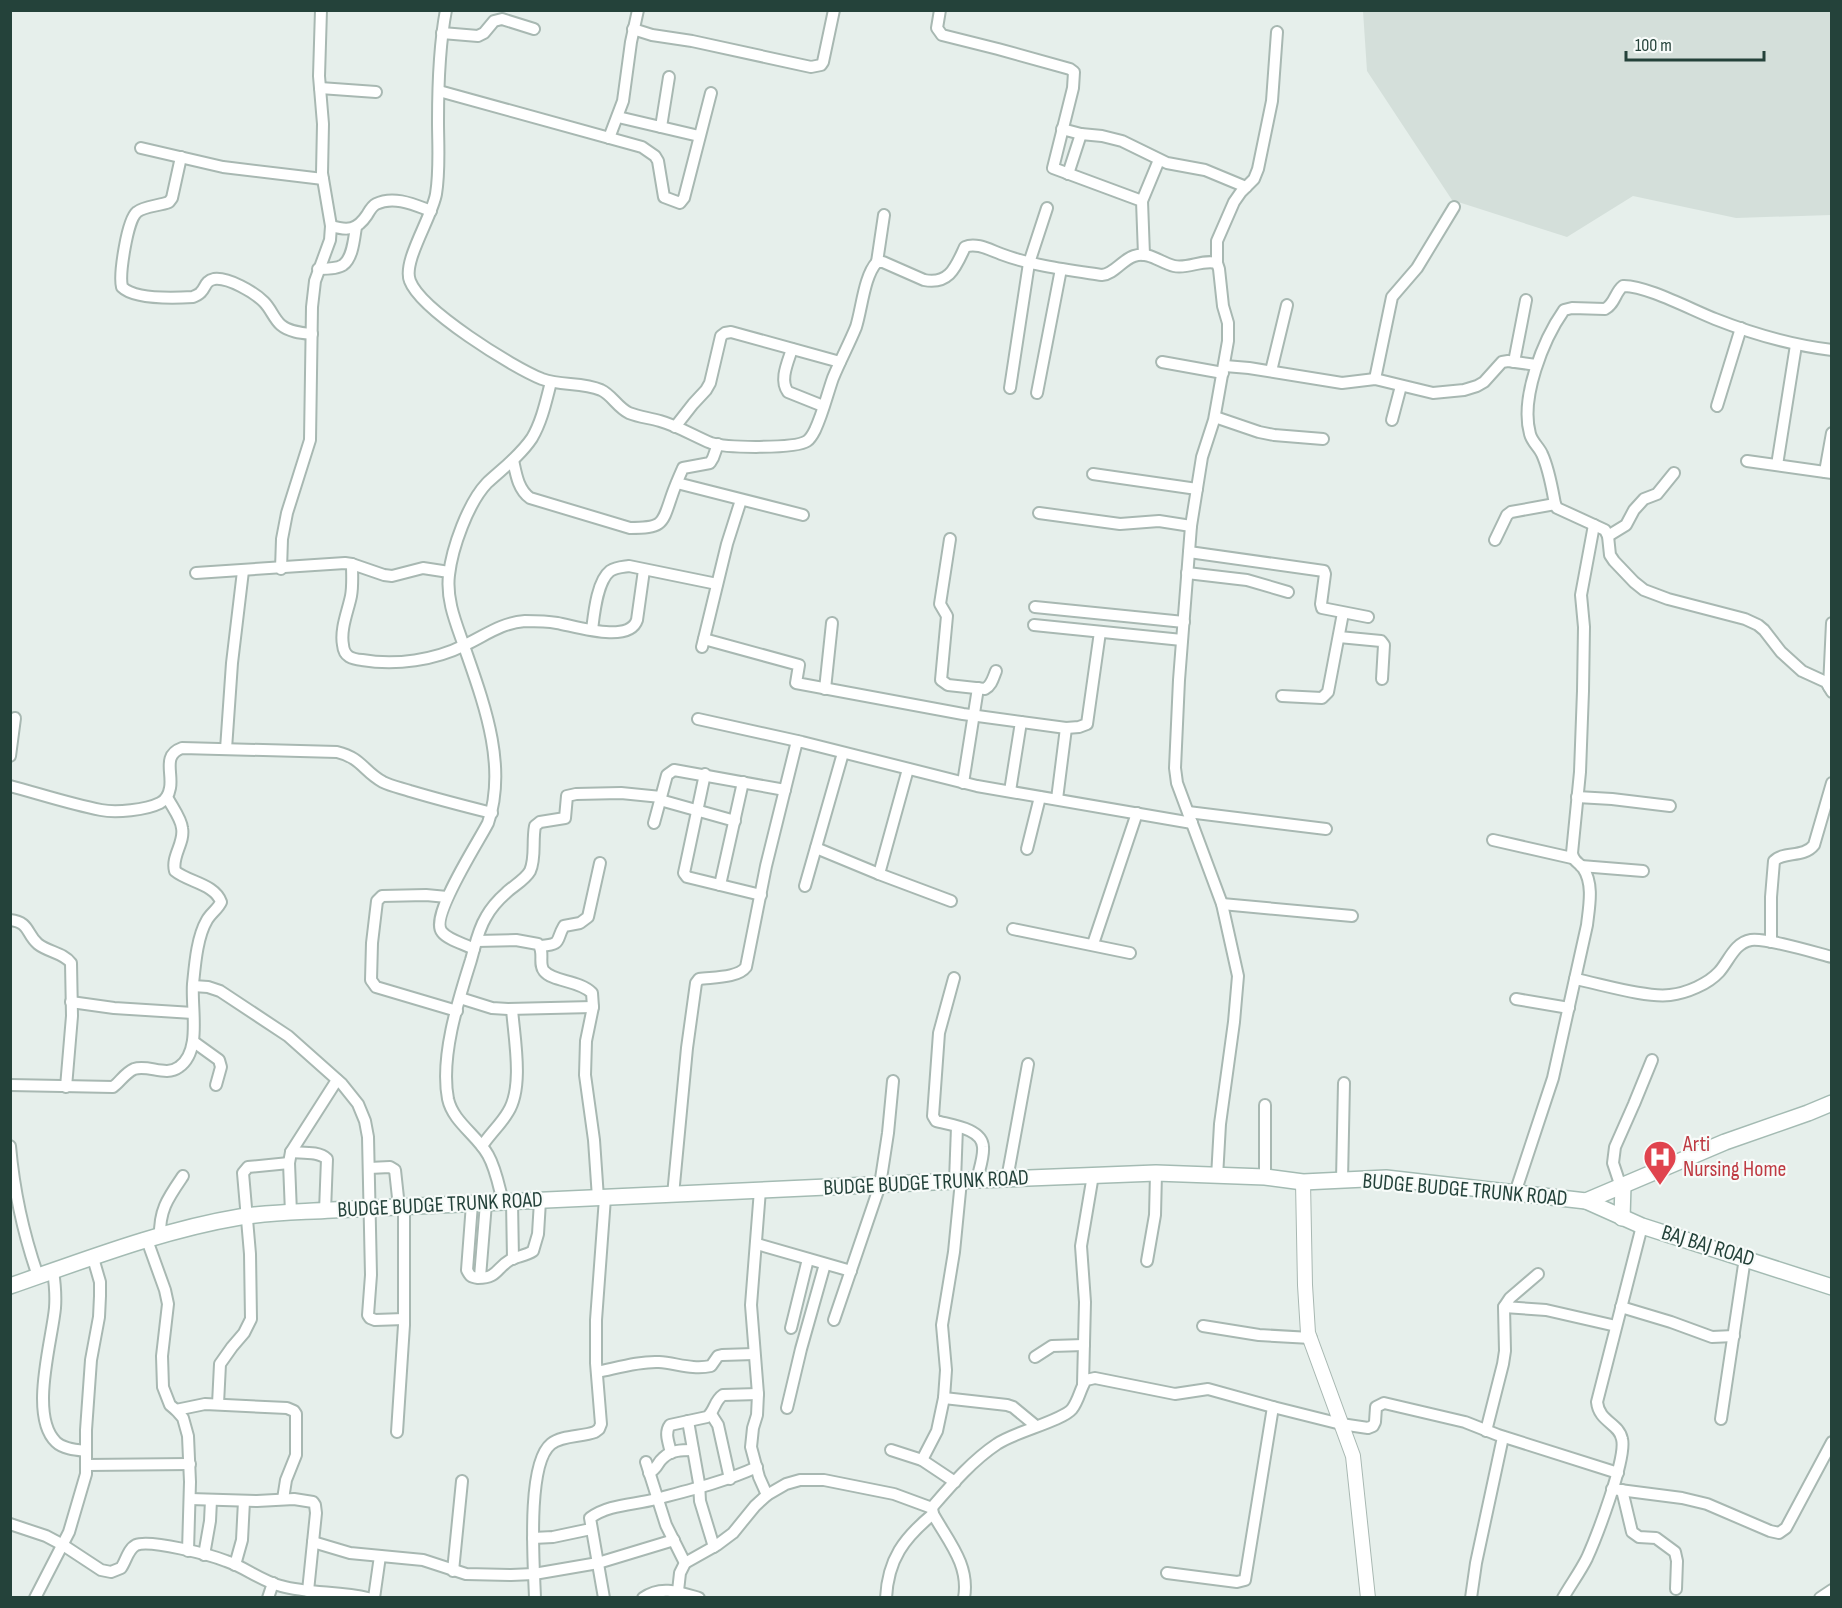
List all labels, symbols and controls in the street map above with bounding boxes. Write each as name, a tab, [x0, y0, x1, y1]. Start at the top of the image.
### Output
scale bar	[1626, 24, 1764, 62]
text: 100 m	[1635, 35, 1672, 56]
place label: Arti Nursing Home	[1682, 1131, 1786, 1183]
hospital icon: Arti Nursing Home	[1642, 1139, 1678, 1186]
street label: BUDGE BUDGE TRUNK ROAD	[823, 1164, 1029, 1202]
street label: BUDGE BUDGE TRUNK ROAD	[1361, 1168, 1569, 1212]
street label: BUDGE BUDGE TRUNK ROAD	[337, 1186, 543, 1224]
street label: BAJ BAJ ROAD	[1658, 1219, 1758, 1273]

